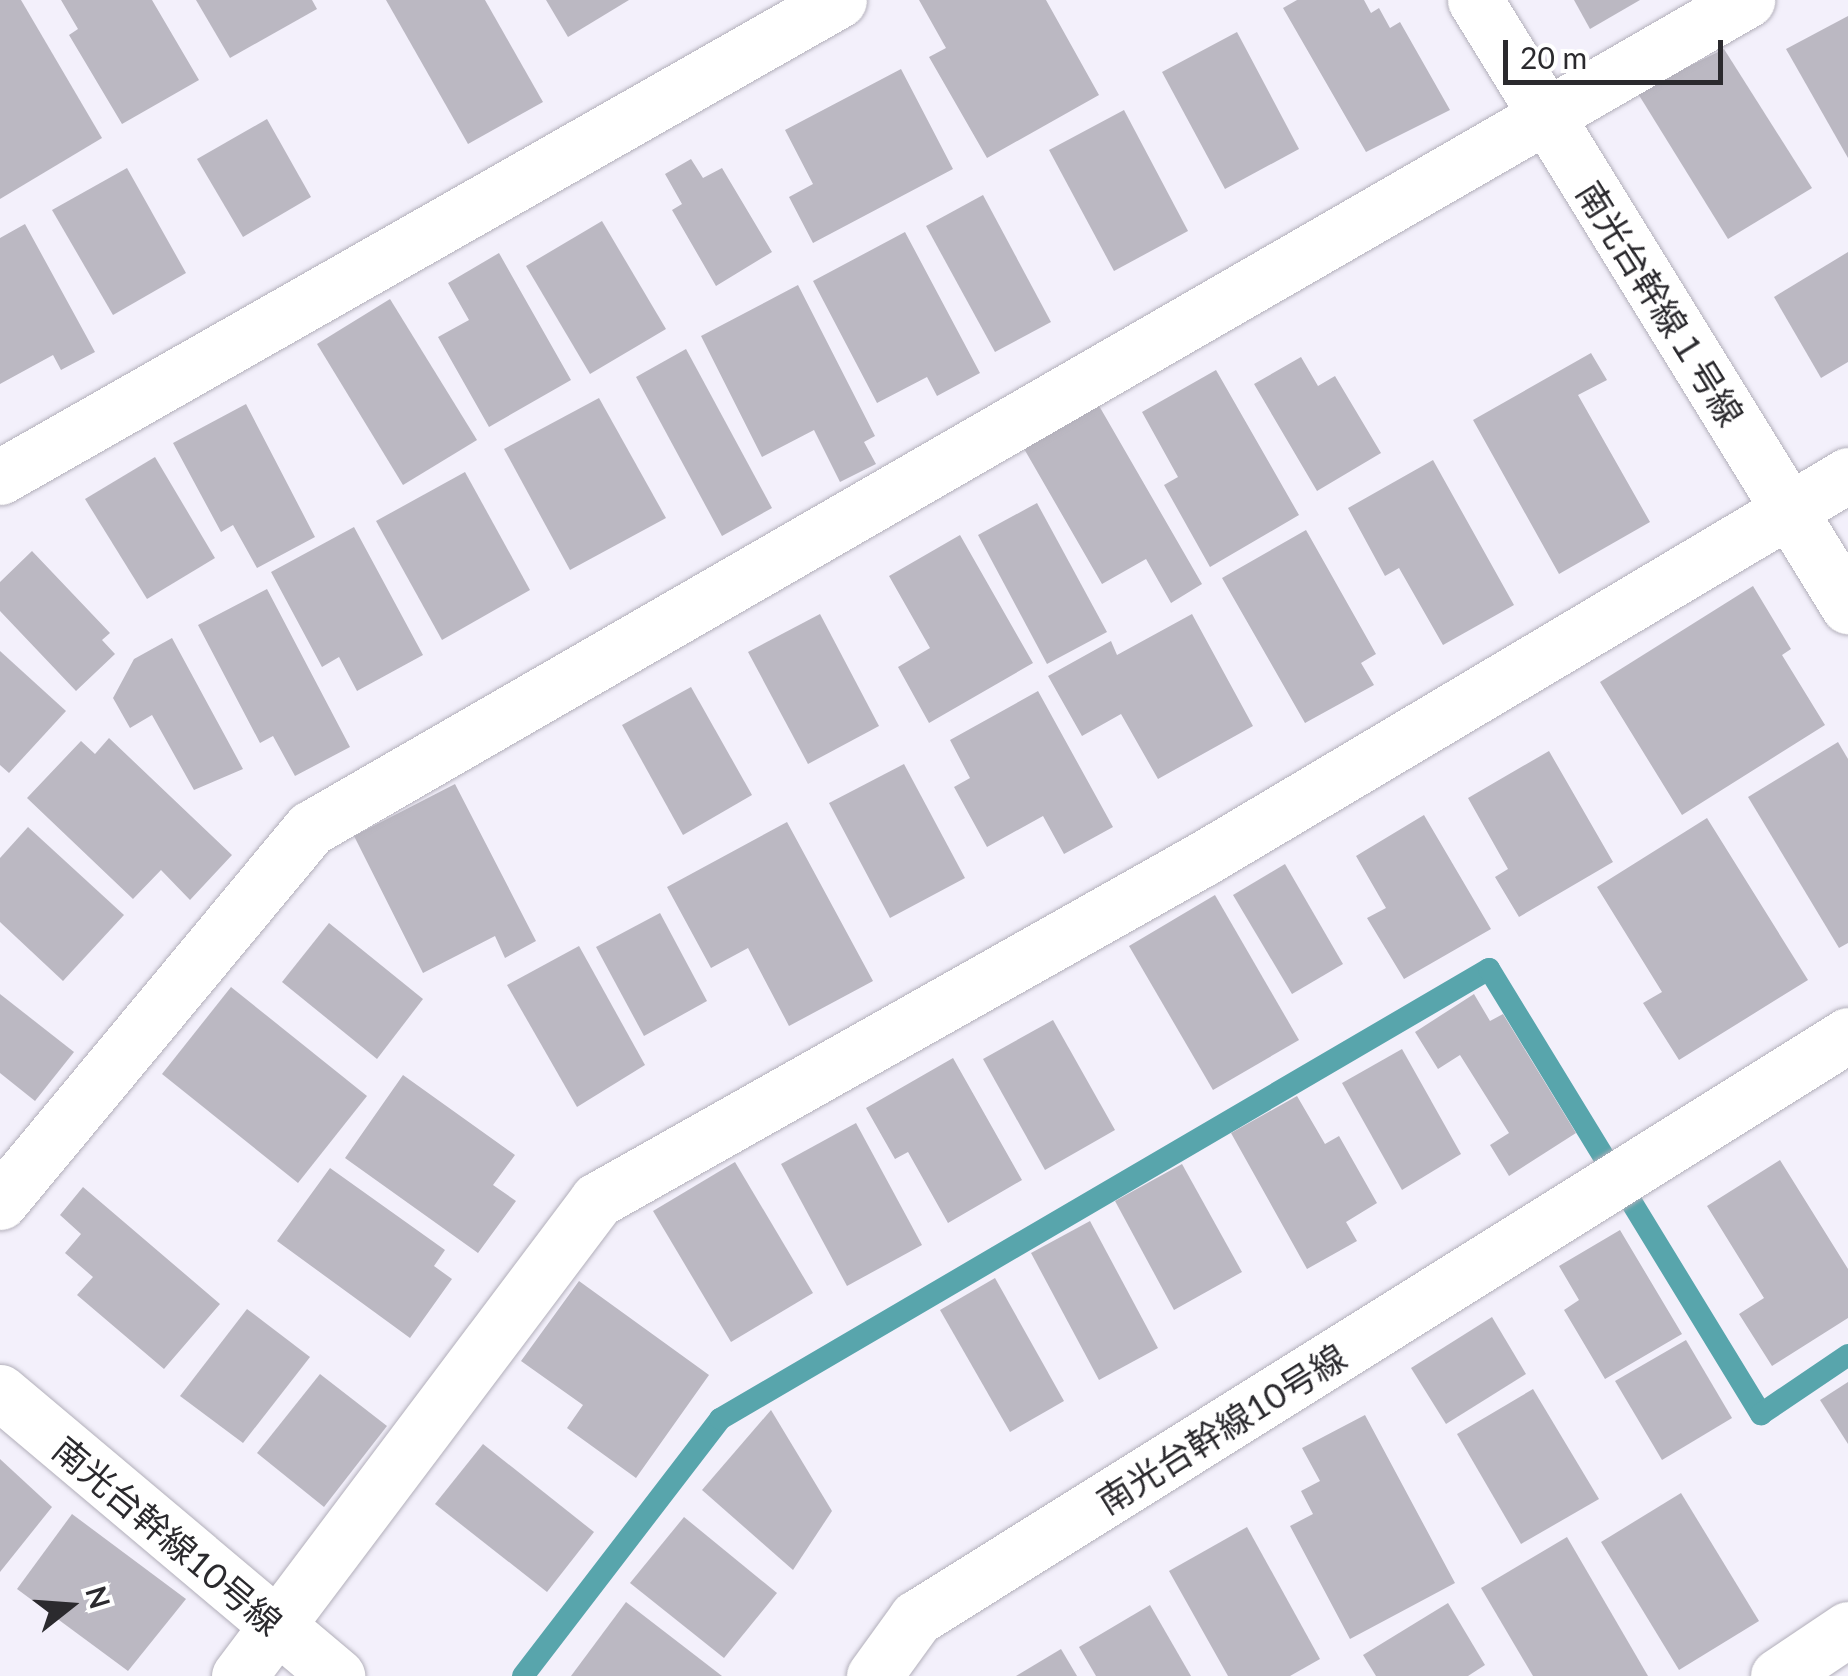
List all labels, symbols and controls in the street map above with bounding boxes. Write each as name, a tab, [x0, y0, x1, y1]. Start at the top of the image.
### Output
scale bar	[1508, 20, 1728, 82]
text: 20 m	[1520, 39, 1587, 75]
street label: 南光台幹線１号線	[1569, 173, 1753, 433]
street label: 南光台幹線10号線	[1089, 1335, 1353, 1521]
street label: 南光台幹線10号線	[45, 1427, 291, 1643]
north arrow	[20, 1556, 120, 1656]
text: N	[79, 1582, 118, 1613]

